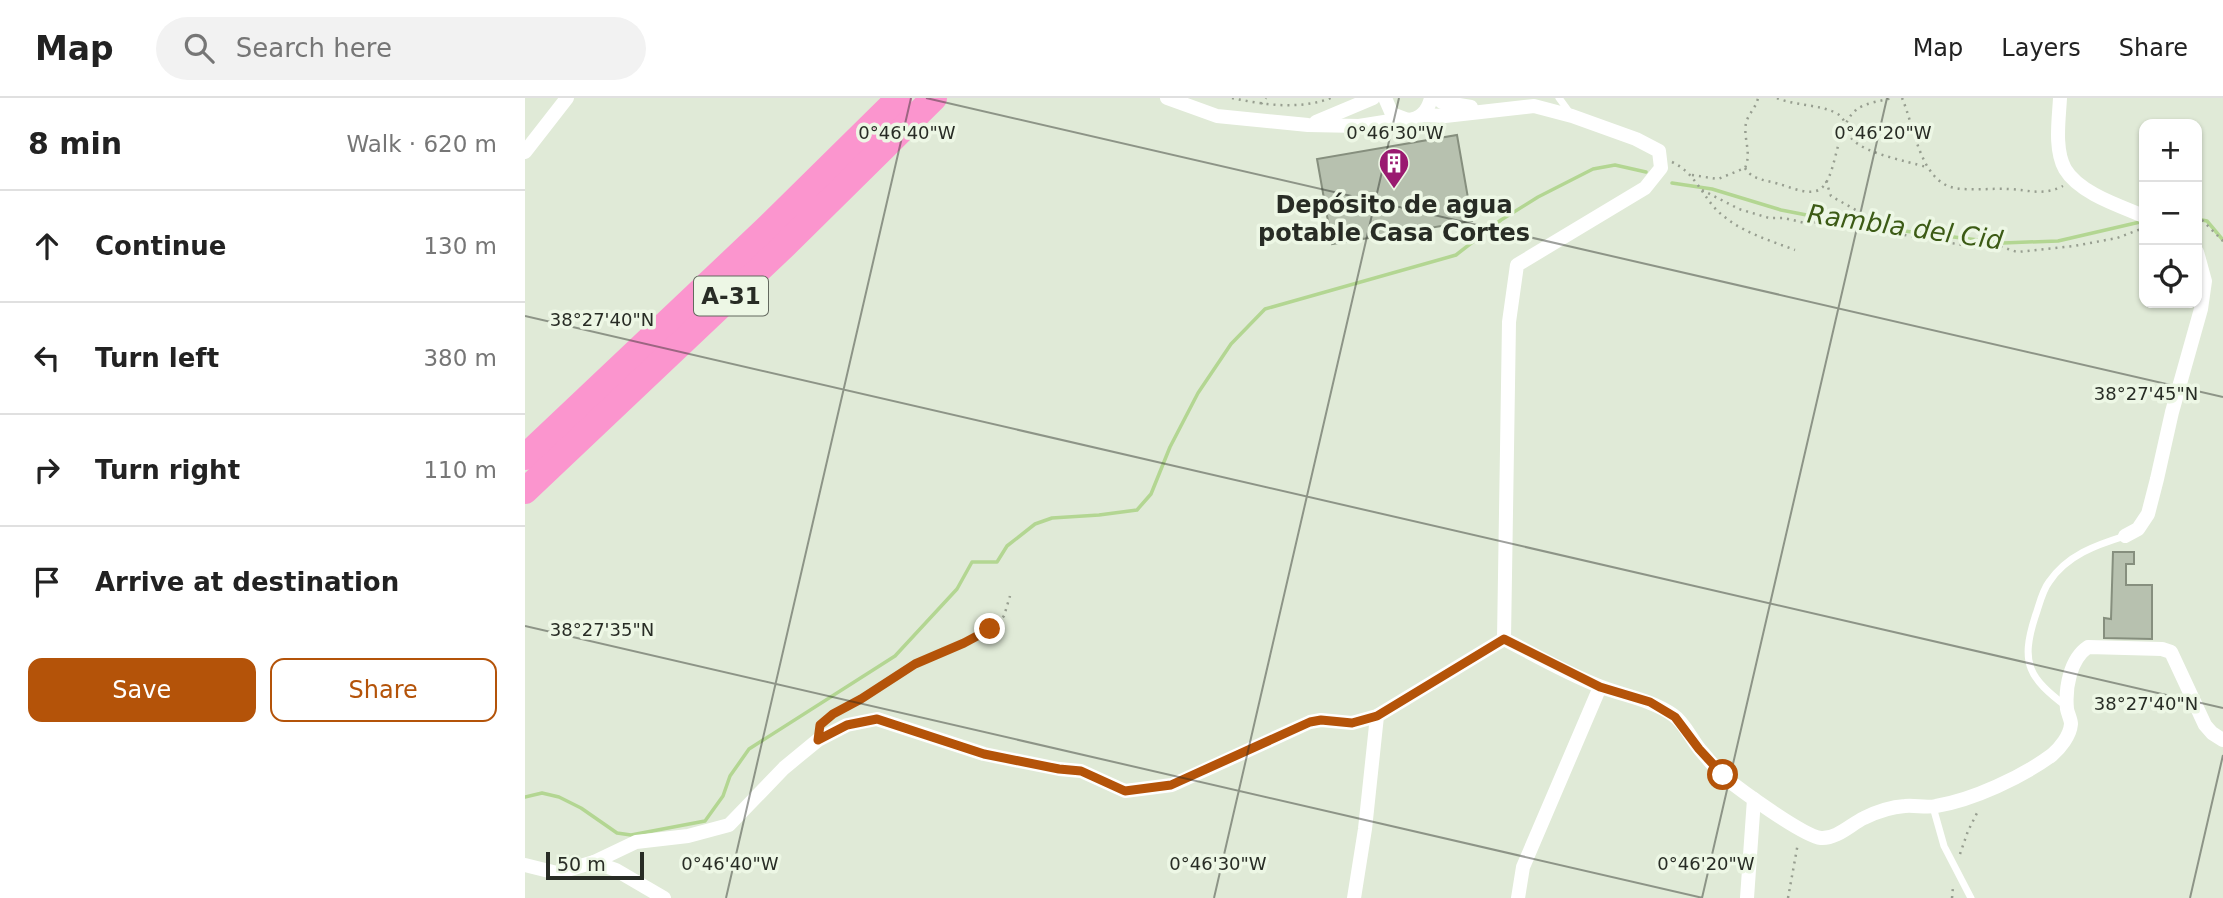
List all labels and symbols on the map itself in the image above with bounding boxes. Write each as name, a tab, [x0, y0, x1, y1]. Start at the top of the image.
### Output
text: 0°46'40"W	[858, 122, 956, 143]
text: 0°46'30"W	[1346, 122, 1444, 143]
text: 0°46'20"W	[1834, 122, 1932, 143]
building icon: Depósito de agua potable Casa Cortes	[1377, 146, 1411, 190]
place label: Depósito de agua potable Casa Cortes	[1258, 191, 1530, 247]
water label: Rambla del Cid	[1805, 198, 2005, 256]
road number: A-31	[694, 276, 768, 316]
text: 38°27'40"N	[550, 309, 654, 330]
text: 38°27'45"N	[2094, 383, 2198, 404]
route end	[974, 613, 1005, 644]
text: 38°27'35"N	[550, 619, 654, 640]
text: 38°27'40"N	[2094, 693, 2198, 714]
route start	[1707, 759, 1738, 790]
scale bar	[546, 849, 644, 881]
text: 0°46'40"W	[681, 853, 779, 874]
text: 0°46'30"W	[1169, 853, 1267, 874]
text: 0°46'20"W	[1657, 853, 1755, 874]

